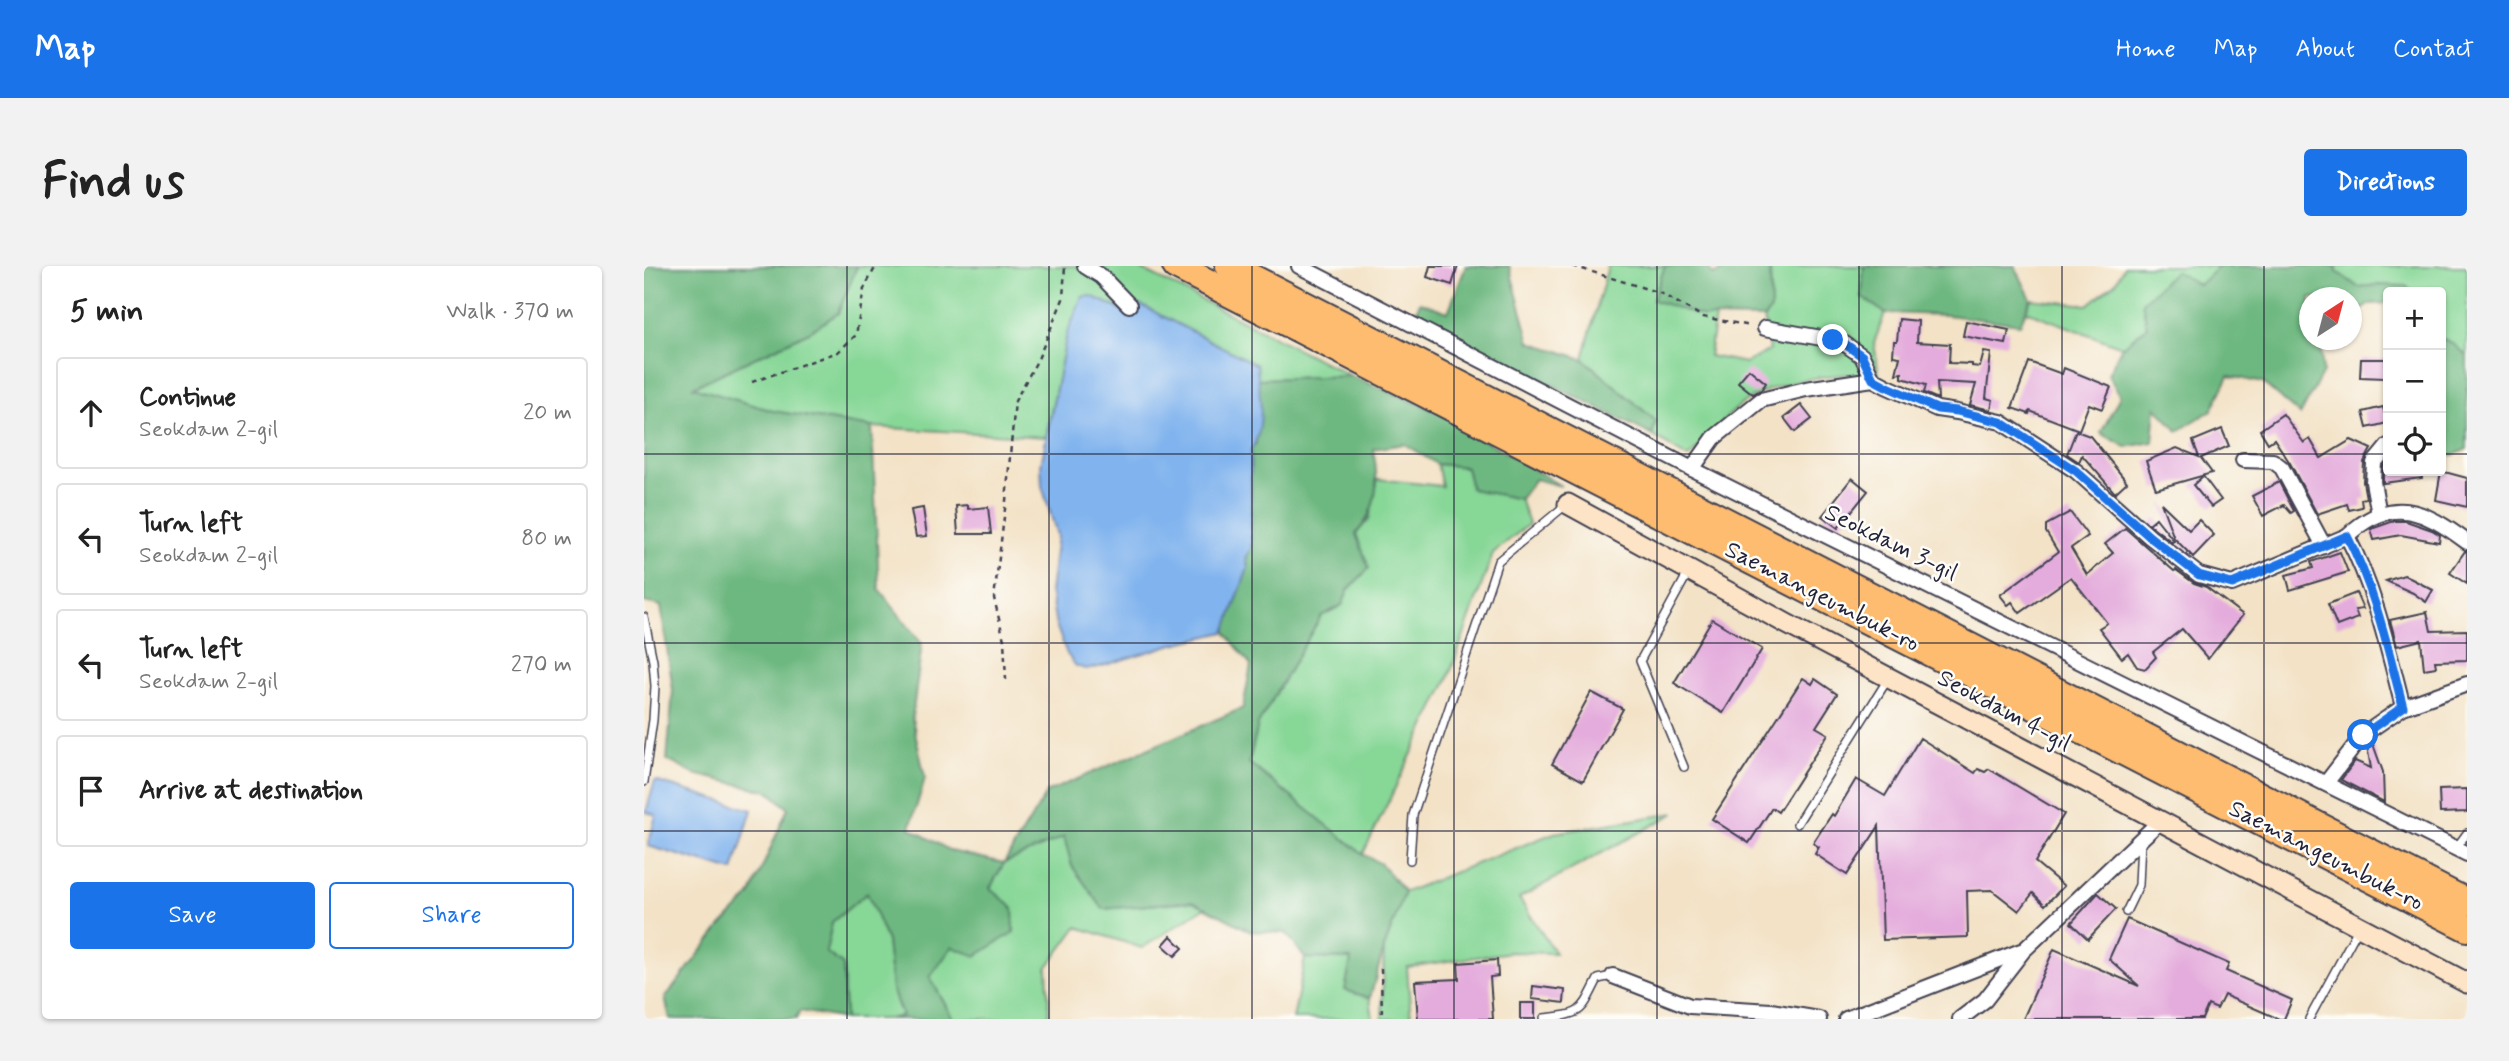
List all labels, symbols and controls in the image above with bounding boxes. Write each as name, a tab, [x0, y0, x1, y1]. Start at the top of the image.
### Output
text: Map	[35, 27, 95, 71]
text: Home	[2116, 34, 2176, 65]
text: Map	[2214, 34, 2258, 65]
text: About	[2296, 34, 2355, 65]
text: Contact	[2393, 34, 2474, 65]
button: Directions	[2304, 149, 2467, 216]
text: Find us	[42, 150, 185, 215]
north arrow	[2299, 287, 2362, 350]
map controls	[2383, 287, 2446, 476]
button: +	[2383, 287, 2446, 350]
text: 5 min	[70, 292, 144, 331]
text: Walk · 370 m	[446, 297, 574, 327]
route end	[1817, 324, 1848, 355]
button: −	[2383, 350, 2446, 413]
text: Continue	[139, 381, 236, 415]
icon: ahead	[72, 394, 110, 432]
text: 20 m	[523, 398, 572, 428]
button: locate	[2383, 413, 2446, 476]
text: Seokdam 2-gil	[139, 415, 278, 445]
street label: Seokdam 3-gil	[1819, 497, 1963, 589]
text: Turn left	[139, 507, 243, 541]
icon: left	[72, 520, 110, 558]
text: 80 m	[521, 524, 572, 554]
street label: Saemangeumbuk-ro	[1720, 535, 1924, 659]
text: Seokdam 2-gil	[139, 541, 278, 571]
text: Turn left	[139, 633, 243, 667]
icon: left	[72, 646, 110, 684]
text: 270 m	[511, 650, 572, 680]
street label: Seokdam 4-gil	[1932, 663, 2076, 759]
text: Seokdam 2-gil	[139, 667, 278, 697]
route start	[2347, 719, 2378, 750]
icon: arrive	[72, 772, 110, 810]
text: Arrive at destination	[139, 774, 363, 808]
street label: Saemangeumbuk-ro	[2224, 794, 2428, 918]
button: Save	[70, 882, 315, 949]
button: Share	[329, 882, 574, 949]

